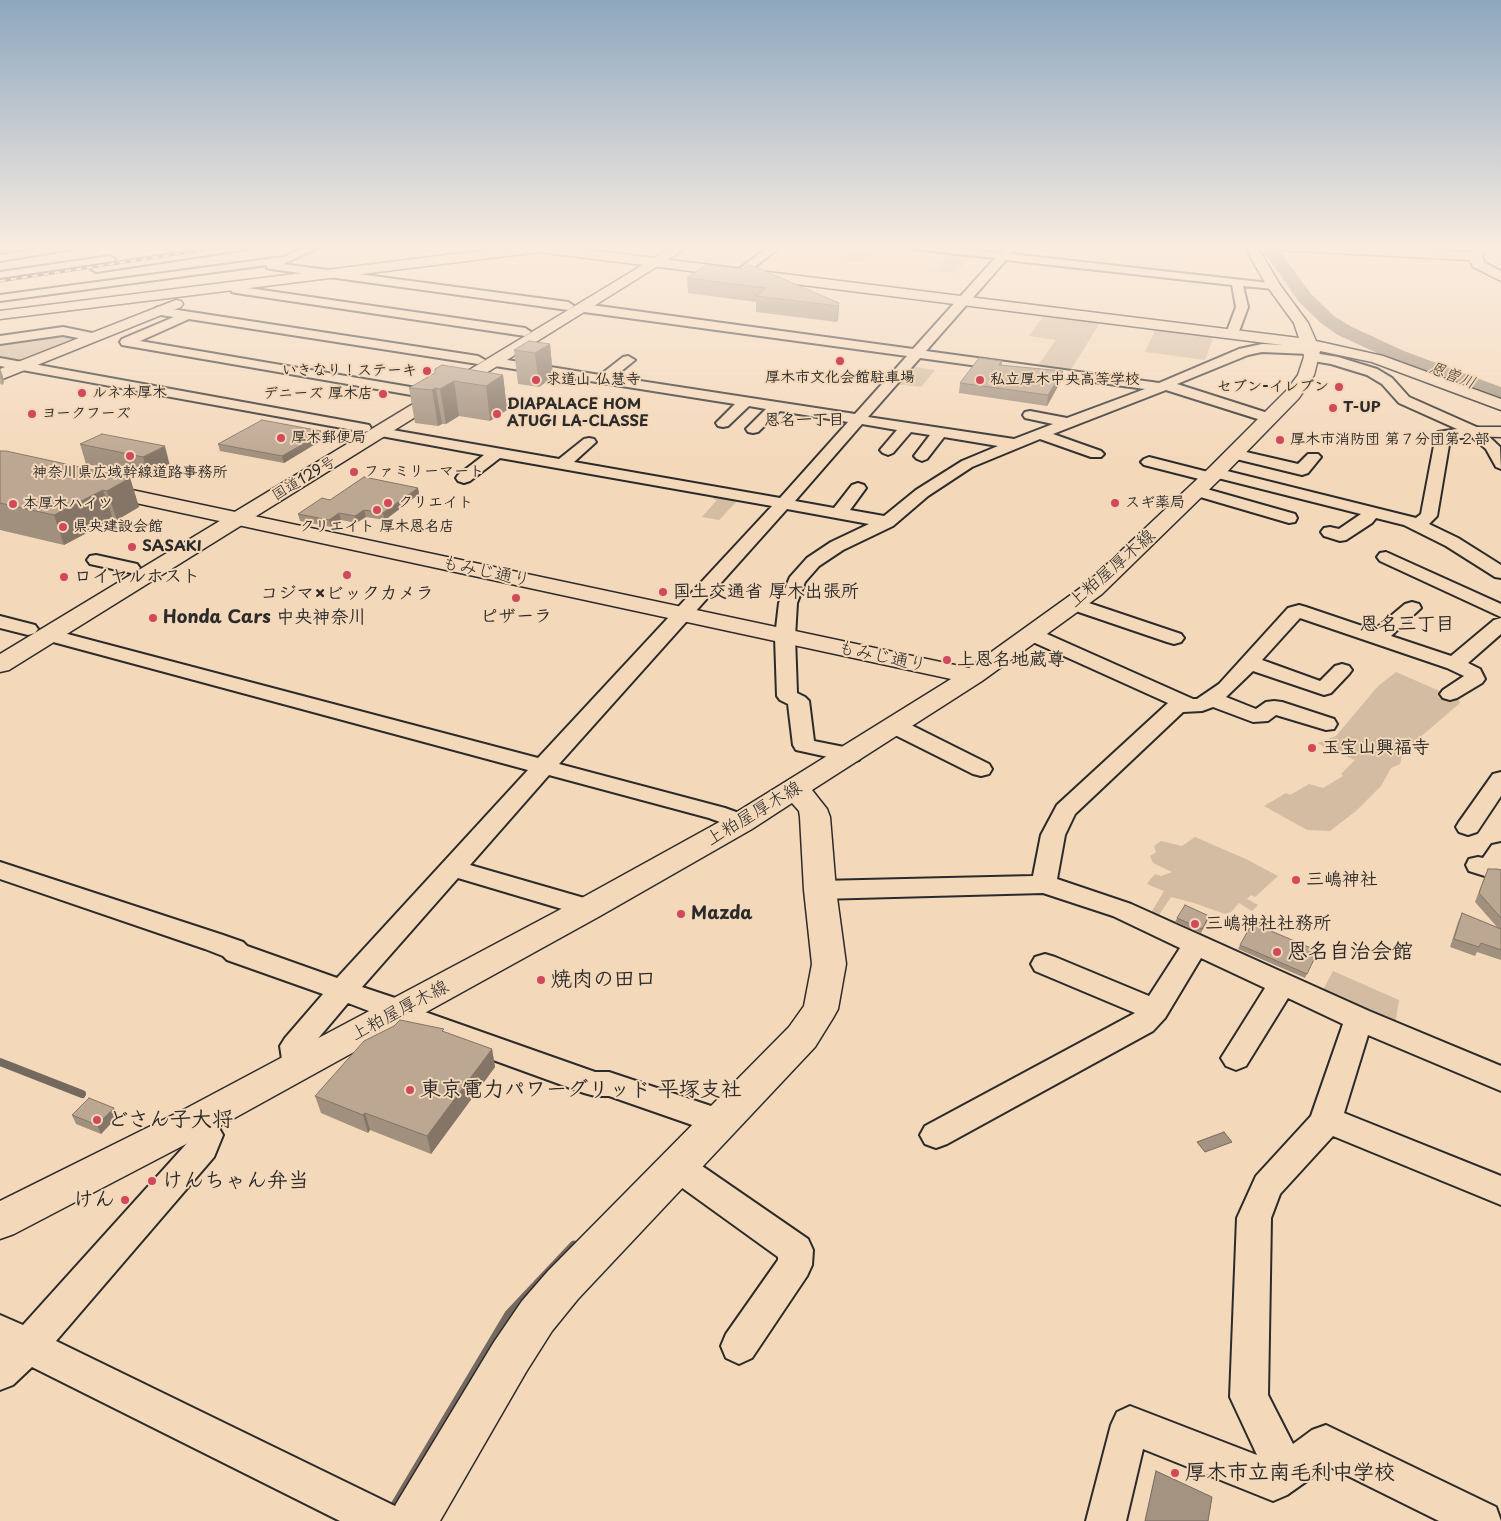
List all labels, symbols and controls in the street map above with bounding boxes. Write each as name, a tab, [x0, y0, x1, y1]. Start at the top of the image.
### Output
marker: 厚木市文化会館駐車場	[834, 355, 846, 367]
water label: 恩曽川	[1426, 358, 1478, 394]
place label: いきなり！ステーキ	[282, 362, 417, 380]
marker: いきなり！ステーキ	[421, 365, 433, 377]
place label: 厚木市文化会館駐車場	[765, 369, 915, 387]
place label: 求道山 仏慧寺	[546, 371, 641, 389]
place label: 私立厚木中央高等学校	[990, 371, 1140, 389]
marker: 求道山 仏慧寺	[530, 374, 542, 386]
marker: 私立厚木中央高等学校	[974, 374, 986, 386]
place label: セブン-イレブン	[1217, 378, 1329, 396]
marker: セブン-イレブン	[1333, 381, 1345, 393]
place label: ルネ本厚木	[92, 384, 167, 402]
place label: デニーズ 厚木店	[263, 385, 373, 403]
marker: ルネ本厚木	[76, 387, 88, 399]
marker: デニーズ 厚木店	[377, 388, 389, 400]
place label: DIAPALACE HOM ATUGI LA-CLASSE	[507, 396, 649, 431]
place label: T-UP	[1343, 399, 1380, 417]
marker: T-UP	[1327, 402, 1339, 414]
place label: ヨークフーズ	[42, 405, 131, 423]
marker: ヨークフーズ	[26, 408, 38, 420]
marker: DIAPALACE HOM ATUGI LA-CLASSE	[491, 408, 503, 420]
district label: 恩名一丁目	[764, 411, 844, 431]
place label: 厚木郵便局	[291, 429, 366, 447]
place label: 厚木市消防団 第７分団第２部	[1290, 431, 1490, 449]
marker: 厚木郵便局	[275, 432, 287, 444]
marker: 厚木市消防団 第７分団第２部	[1274, 434, 1286, 446]
marker: 神奈川県広域幹線道路事務所	[124, 450, 136, 462]
street label: 国道129号	[269, 453, 339, 505]
place label: ファミリーマート	[364, 463, 484, 481]
place label: 神奈川県広域幹線道路事務所	[33, 464, 227, 482]
marker: ファミリーマート	[348, 466, 360, 478]
place label: クリエイト	[398, 494, 473, 512]
place label: スギ薬局	[1125, 494, 1185, 512]
place label: 本厚木ハイツ	[23, 495, 113, 513]
marker: クリエイト	[382, 497, 394, 509]
marker: スギ薬局	[1109, 497, 1121, 509]
marker: 本厚木ハイツ	[7, 498, 19, 510]
marker: クリエイト 厚木恩名店	[371, 504, 383, 516]
place label: 県央建設会館	[73, 518, 163, 536]
place label: クリエイト 厚木恩名店	[300, 518, 454, 536]
marker: 県央建設会館	[57, 521, 69, 533]
street label: 上粕屋厚木線	[1064, 525, 1160, 613]
place label: SASAKI	[142, 538, 202, 556]
marker: SASAKI	[126, 541, 138, 553]
street label: もみじ通り	[440, 552, 532, 592]
place label: ロイヤルホスト	[74, 566, 200, 588]
marker: コジマ×ビックカメラ	[341, 569, 353, 581]
marker: ロイヤルホスト	[58, 571, 70, 583]
place label: 国土交通省 厚木出張所	[673, 581, 859, 603]
place label: コジマ×ビックカメラ	[260, 583, 434, 605]
marker: 国土交通省 厚木出張所	[657, 586, 669, 598]
marker: ピザーラ	[510, 592, 522, 604]
place label: ピザーラ	[480, 606, 552, 628]
place label: Honda Cars 中央神奈川	[163, 607, 367, 629]
marker: Honda Cars 中央神奈川	[147, 612, 159, 624]
district label: 恩名三丁目	[1360, 614, 1454, 636]
street label: もみじ通り	[836, 637, 928, 677]
place label: 上恩名地蔵尊	[957, 649, 1065, 671]
marker: 上恩名地蔵尊	[941, 654, 953, 666]
place label: 玉宝山興福寺	[1322, 737, 1430, 759]
marker: 玉宝山興福寺	[1306, 742, 1318, 754]
street label: 上粕屋厚木線	[702, 777, 806, 851]
place label: 三嶋神社	[1306, 869, 1378, 891]
marker: 三嶋神社	[1290, 874, 1302, 886]
place label: Mazda	[691, 903, 753, 925]
marker: Mazda	[675, 908, 687, 920]
place label: 三嶋神社社務所	[1205, 913, 1331, 935]
marker: 三嶋神社社務所	[1189, 918, 1201, 930]
place label: 恩名自治会館	[1287, 939, 1413, 965]
marker: 恩名自治会館	[1271, 946, 1283, 958]
place label: 焼肉の田口	[551, 967, 656, 993]
marker: 焼肉の田口	[535, 974, 547, 986]
street label: 上粕屋厚木線	[347, 976, 453, 1046]
place label: 東京電力パワーグリッド 平塚支社	[420, 1077, 742, 1103]
marker: 東京電力パワーグリッド 平塚支社	[404, 1084, 416, 1096]
place label: どさん子大将	[107, 1107, 233, 1133]
marker: どさん子大将	[91, 1114, 103, 1126]
place label: けんちゃん弁当	[162, 1168, 309, 1194]
marker: けんちゃん弁当	[146, 1175, 158, 1187]
place label: けん	[73, 1187, 115, 1213]
marker: けん	[119, 1194, 131, 1206]
place label: 厚木市立南毛利中学校	[1185, 1460, 1395, 1486]
marker: 厚木市立南毛利中学校	[1169, 1467, 1181, 1479]

